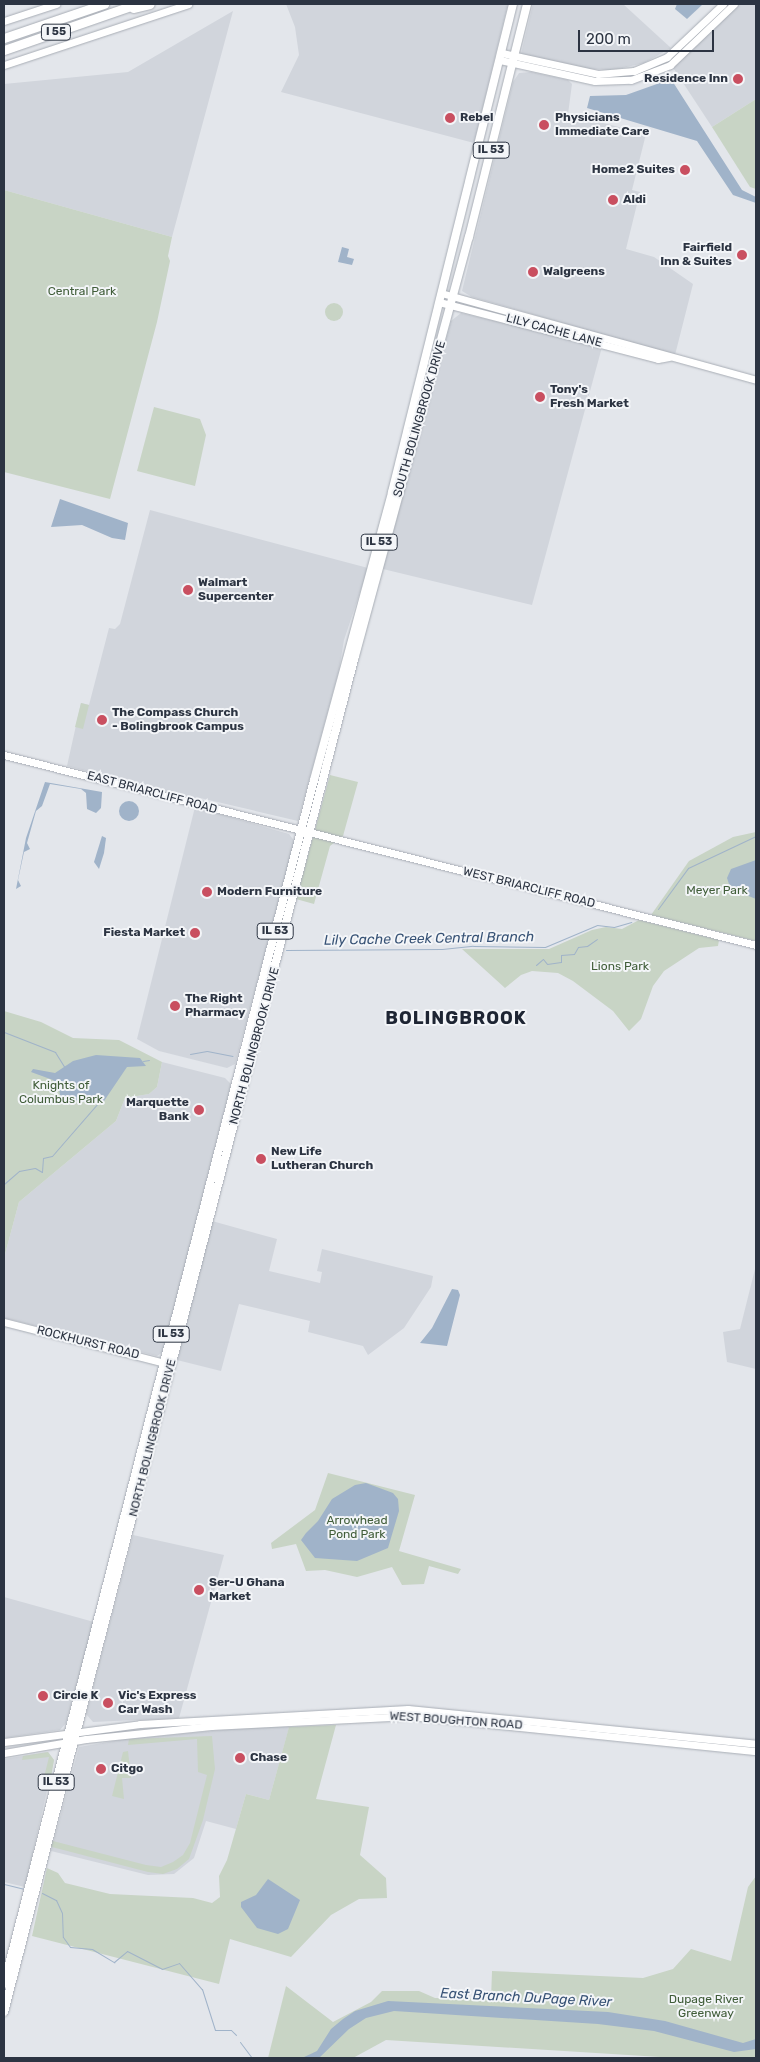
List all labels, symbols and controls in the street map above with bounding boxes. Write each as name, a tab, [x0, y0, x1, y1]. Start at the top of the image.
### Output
scale bar	[580, 20, 716, 52]
road number: I 55	[40, 24, 72, 41]
text: 200 m	[586, 30, 631, 48]
place label: Residence Inn	[644, 72, 728, 86]
marker: Residence Inn	[732, 73, 744, 85]
place label: Rebel	[460, 111, 493, 125]
place label: Physicians Immediate Care	[555, 111, 649, 139]
marker: Rebel	[444, 112, 456, 124]
marker: Physicians Immediate Care	[537, 118, 551, 132]
road number: IL 53	[472, 142, 510, 158]
place label: Home2 Suites	[592, 163, 675, 177]
marker: Home2 Suites	[679, 164, 691, 176]
place label: Aldi	[623, 193, 646, 207]
marker: Aldi	[607, 194, 619, 206]
place label: Fairfield Inn & Suites	[660, 241, 732, 269]
marker: Fairfield Inn & Suites	[736, 249, 748, 261]
place label: Walgreens	[543, 265, 605, 279]
marker: Walgreens	[527, 266, 539, 278]
park label: Central Park	[48, 285, 116, 299]
street label: LILY CACHE LANE	[504, 311, 604, 351]
street label: SOUTH BOLINGBROOK DRIVE	[391, 339, 449, 499]
place label: Tony's Fresh Market	[550, 383, 629, 411]
marker: Tony's Fresh Market	[534, 391, 546, 403]
road number: IL 53	[360, 534, 398, 550]
place label: Walmart Supercenter	[198, 576, 274, 604]
marker: Walmart Supercenter	[182, 584, 194, 596]
place label: The Compass Church - Bolingbrook Campus	[112, 706, 244, 734]
marker: The Compass Church - Bolingbrook Campus	[96, 714, 108, 726]
street label: EAST BRIARCLIFF ROAD	[85, 769, 219, 817]
street label: WEST BRIARCLIFF ROAD	[461, 865, 597, 911]
park label: Meyer Park	[686, 884, 748, 898]
place label: Modern Furniture	[217, 885, 322, 899]
marker: Modern Furniture	[201, 886, 213, 898]
road number: IL 53	[256, 922, 294, 939]
place label: Fiesta Market	[103, 926, 185, 940]
marker: Fiesta Market	[189, 927, 201, 939]
water label: Lily Cache Creek Central Branch	[323, 929, 535, 949]
park label: Lions Park	[591, 960, 649, 974]
street label: NORTH BOLINGBROOK DRIVE	[227, 966, 283, 1126]
place label: The Right Pharmacy	[185, 992, 246, 1020]
marker: The Right Pharmacy	[169, 1000, 181, 1012]
district label: BOLINGBROOK	[384, 1007, 528, 1029]
park label: Knights of Columbus Park	[19, 1079, 103, 1107]
place label: Marquette Bank	[126, 1096, 189, 1124]
marker: Marquette Bank	[193, 1104, 205, 1116]
place label: New Life Lutheran Church	[271, 1145, 373, 1173]
marker: New Life Lutheran Church	[255, 1153, 267, 1165]
street label: ROCKHURST ROAD	[35, 1323, 141, 1363]
road number: IL 53	[152, 1326, 190, 1342]
street label: NORTH BOLINGBROOK DRIVE	[126, 1358, 180, 1518]
park label: Arrowhead Pond Park	[326, 1514, 388, 1542]
place label: Ser-U Ghana Market	[209, 1576, 285, 1604]
marker: Ser-U Ghana Market	[193, 1584, 205, 1596]
place label: Circle K	[53, 1689, 98, 1703]
place label: Vic's Express Car Wash	[118, 1689, 196, 1717]
marker: Circle K	[37, 1690, 49, 1702]
marker: Vic's Express Car Wash	[102, 1697, 114, 1709]
street label: WEST BOUGHTON ROAD	[389, 1709, 523, 1733]
place label: Chase	[250, 1751, 287, 1765]
marker: Chase	[234, 1752, 246, 1764]
place label: Citgo	[111, 1762, 143, 1776]
marker: Citgo	[95, 1763, 107, 1775]
road number: IL 53	[37, 1774, 75, 1790]
water label: East Branch DuPage River	[440, 1985, 612, 2011]
park label: Dupage River Greenway	[669, 1993, 743, 2021]

